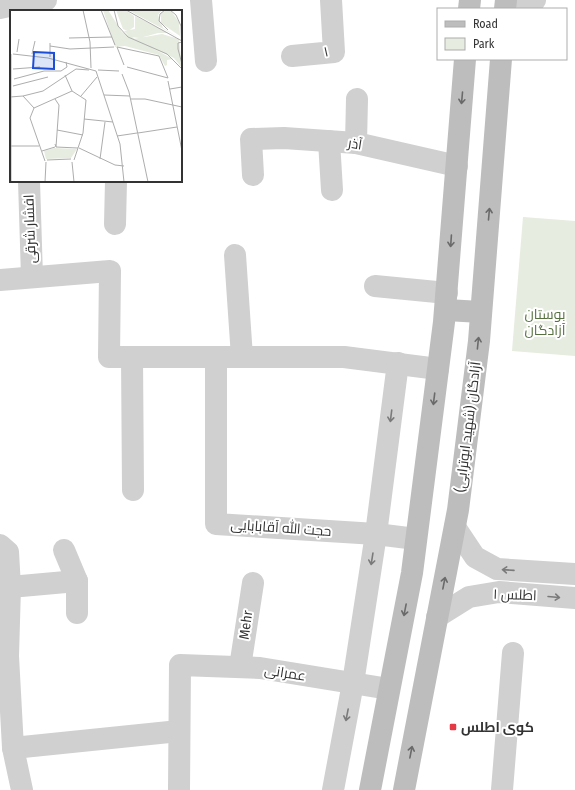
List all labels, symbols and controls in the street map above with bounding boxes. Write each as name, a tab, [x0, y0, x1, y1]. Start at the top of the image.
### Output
legend	[437, 8, 567, 60]
inset map	[10, 10, 182, 182]
text: Road	[473, 17, 498, 31]
text: Park	[473, 37, 495, 51]
street label: ۱	[322, 43, 330, 61]
one-way arrow	[459, 91, 466, 104]
street label: آذر	[346, 134, 364, 154]
street label: افشار شرقی	[20, 194, 40, 264]
one-way arrow	[485, 208, 493, 221]
one-way arrow	[447, 234, 455, 247]
park label: بوستان آزادگان	[525, 306, 566, 339]
one-way arrow	[475, 337, 482, 350]
street label: آزادگان (شهید ابوترابی)	[452, 360, 484, 493]
one-way arrow	[431, 392, 438, 405]
one-way arrow	[387, 409, 395, 422]
street label: حجت الله آقابابایی	[230, 515, 332, 540]
one-way arrow	[368, 552, 376, 565]
one-way arrow	[502, 566, 515, 573]
one-way arrow	[440, 577, 448, 590]
street label: اطلس ۱	[493, 586, 537, 604]
one-way arrow	[547, 593, 560, 600]
one-way arrow	[400, 603, 408, 616]
street label: Mehr	[236, 609, 256, 641]
street label: عمرانی	[263, 661, 307, 685]
one-way arrow	[343, 708, 351, 721]
place label: کوی اطلس	[461, 719, 534, 736]
marker: کوی اطلس	[448, 722, 458, 732]
one-way arrow	[407, 746, 415, 759]

